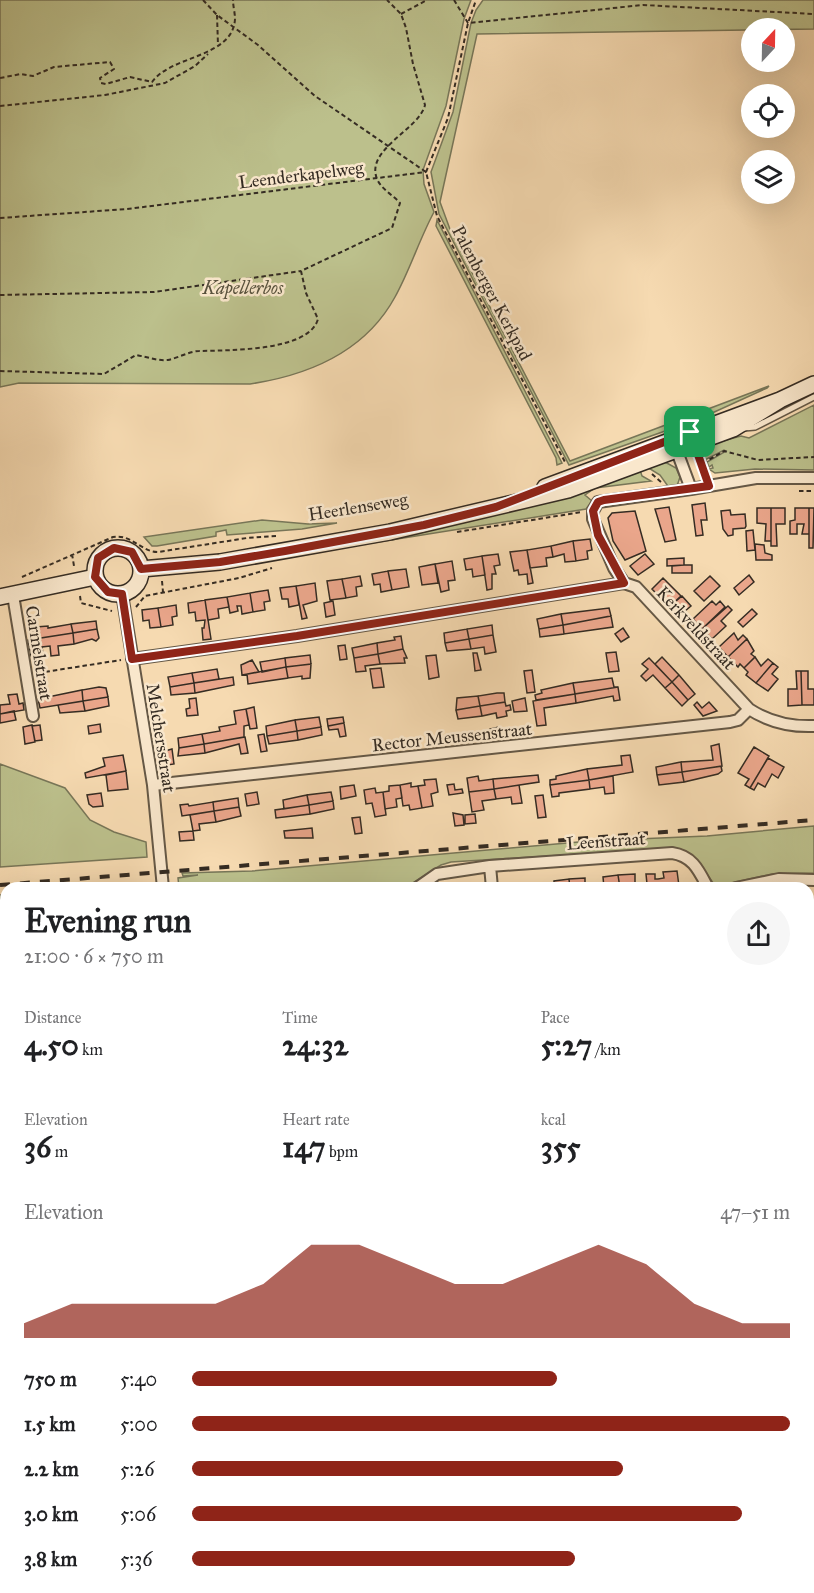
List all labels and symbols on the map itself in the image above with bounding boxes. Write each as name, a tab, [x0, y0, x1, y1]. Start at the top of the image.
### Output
north arrow	[741, 18, 795, 72]
street label: Leenderkapelweg	[237, 156, 366, 195]
street label: Palenberger Kerkpad	[446, 222, 537, 365]
park label: Kapellerbos	[202, 277, 284, 300]
pin	[664, 406, 715, 457]
street label: Heerlenseweg	[307, 488, 410, 527]
street label: Kerkveldstraat	[652, 582, 741, 675]
street label: Carmelstraat	[21, 604, 57, 702]
street label: Melchersstraat	[142, 682, 181, 795]
street label: Rector Meussenstraat	[371, 718, 534, 756]
street label: Leenstraat	[566, 827, 647, 855]

